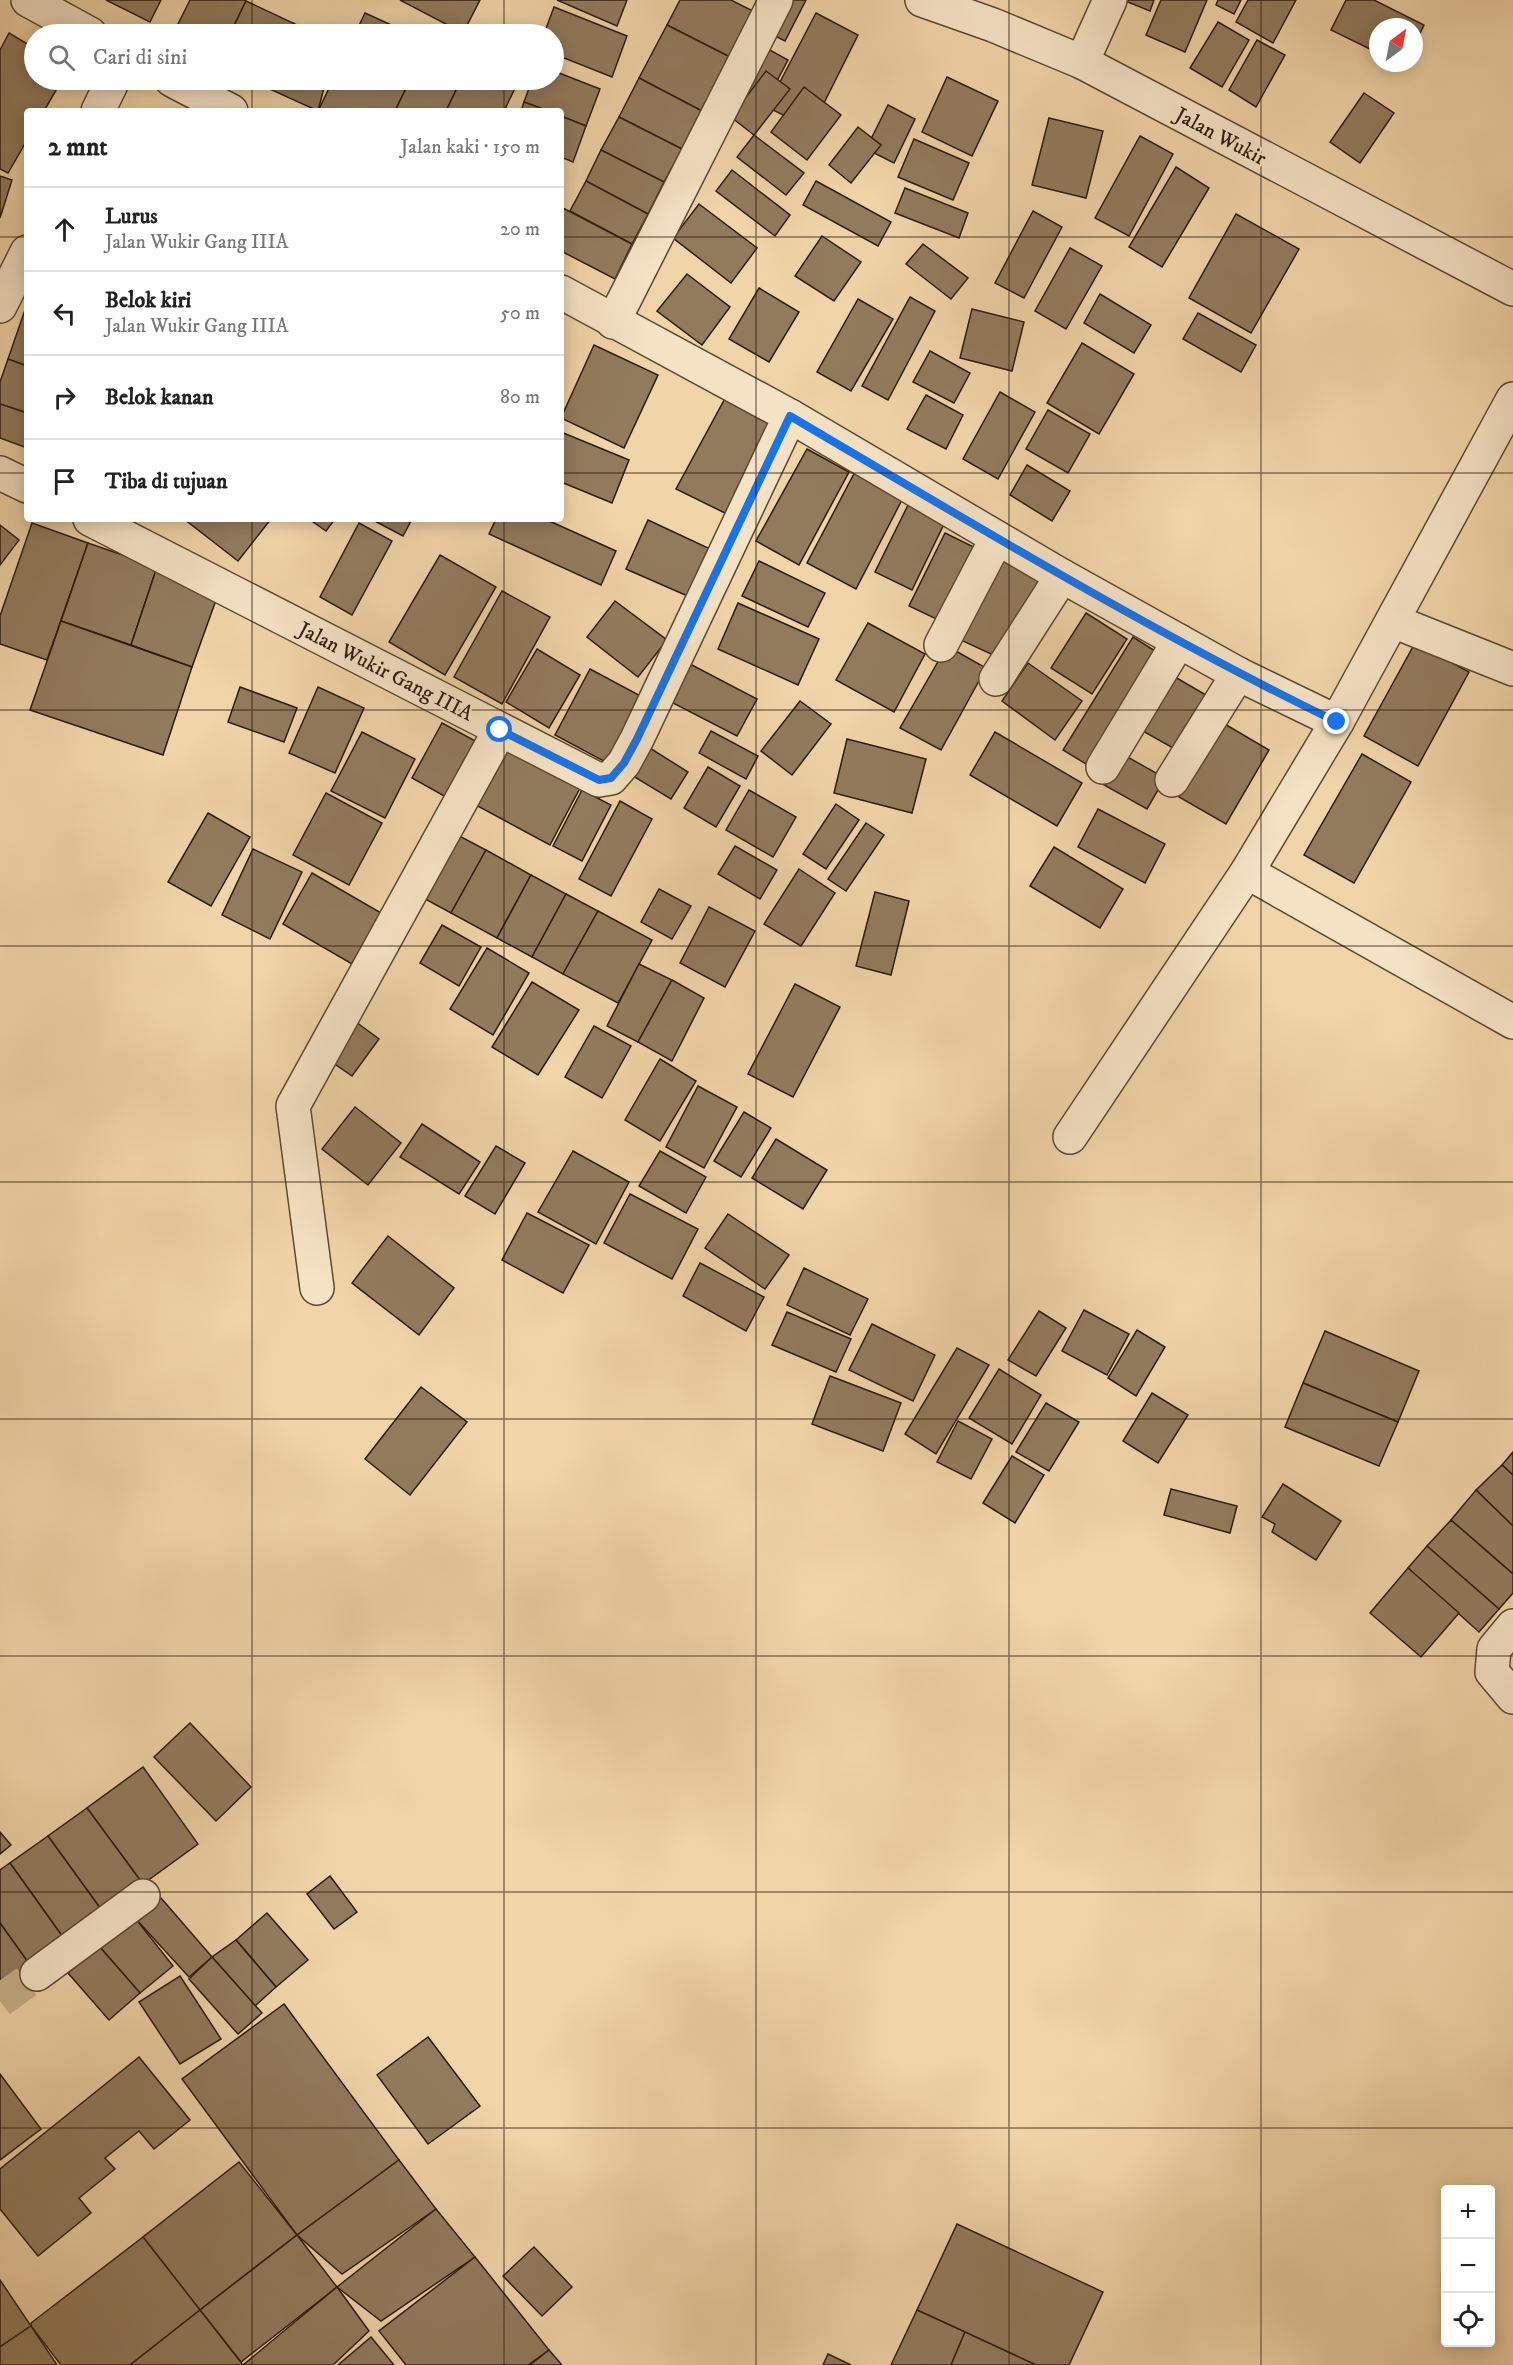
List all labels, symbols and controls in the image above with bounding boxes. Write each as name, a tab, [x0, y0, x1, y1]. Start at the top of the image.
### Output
north arrow	[1369, 18, 1423, 72]
search box	[24, 24, 564, 90]
icon: search	[45, 41, 78, 74]
text: Cari di sini	[93, 44, 187, 71]
street label: Jalan Wukir	[1169, 101, 1271, 172]
text: 2 mnt	[48, 131, 108, 164]
text: Jalan kaki · 150 m	[401, 135, 540, 160]
text: Lurus	[105, 203, 158, 230]
icon: ahead	[48, 213, 81, 246]
text: 20 m	[500, 217, 540, 242]
text: Jalan Wukir Gang IIIA	[105, 230, 289, 255]
text: Belok kiri	[105, 287, 191, 314]
icon: left	[48, 297, 81, 330]
text: 50 m	[500, 301, 540, 326]
text: Jalan Wukir Gang IIIA	[105, 314, 289, 339]
icon: right	[48, 381, 81, 414]
text: Belok kanan	[105, 384, 213, 411]
text: 80 m	[500, 385, 540, 410]
icon: arrive	[48, 465, 81, 498]
text: Tiba di tujuan	[105, 468, 227, 495]
street label: Jalan Wukir Gang IIIA	[292, 616, 478, 727]
route end	[1323, 708, 1349, 734]
route start	[486, 716, 512, 742]
map controls	[1441, 2185, 1495, 2347]
button: +	[1441, 2185, 1495, 2239]
button: −	[1441, 2239, 1495, 2293]
button: locate	[1441, 2293, 1495, 2347]

